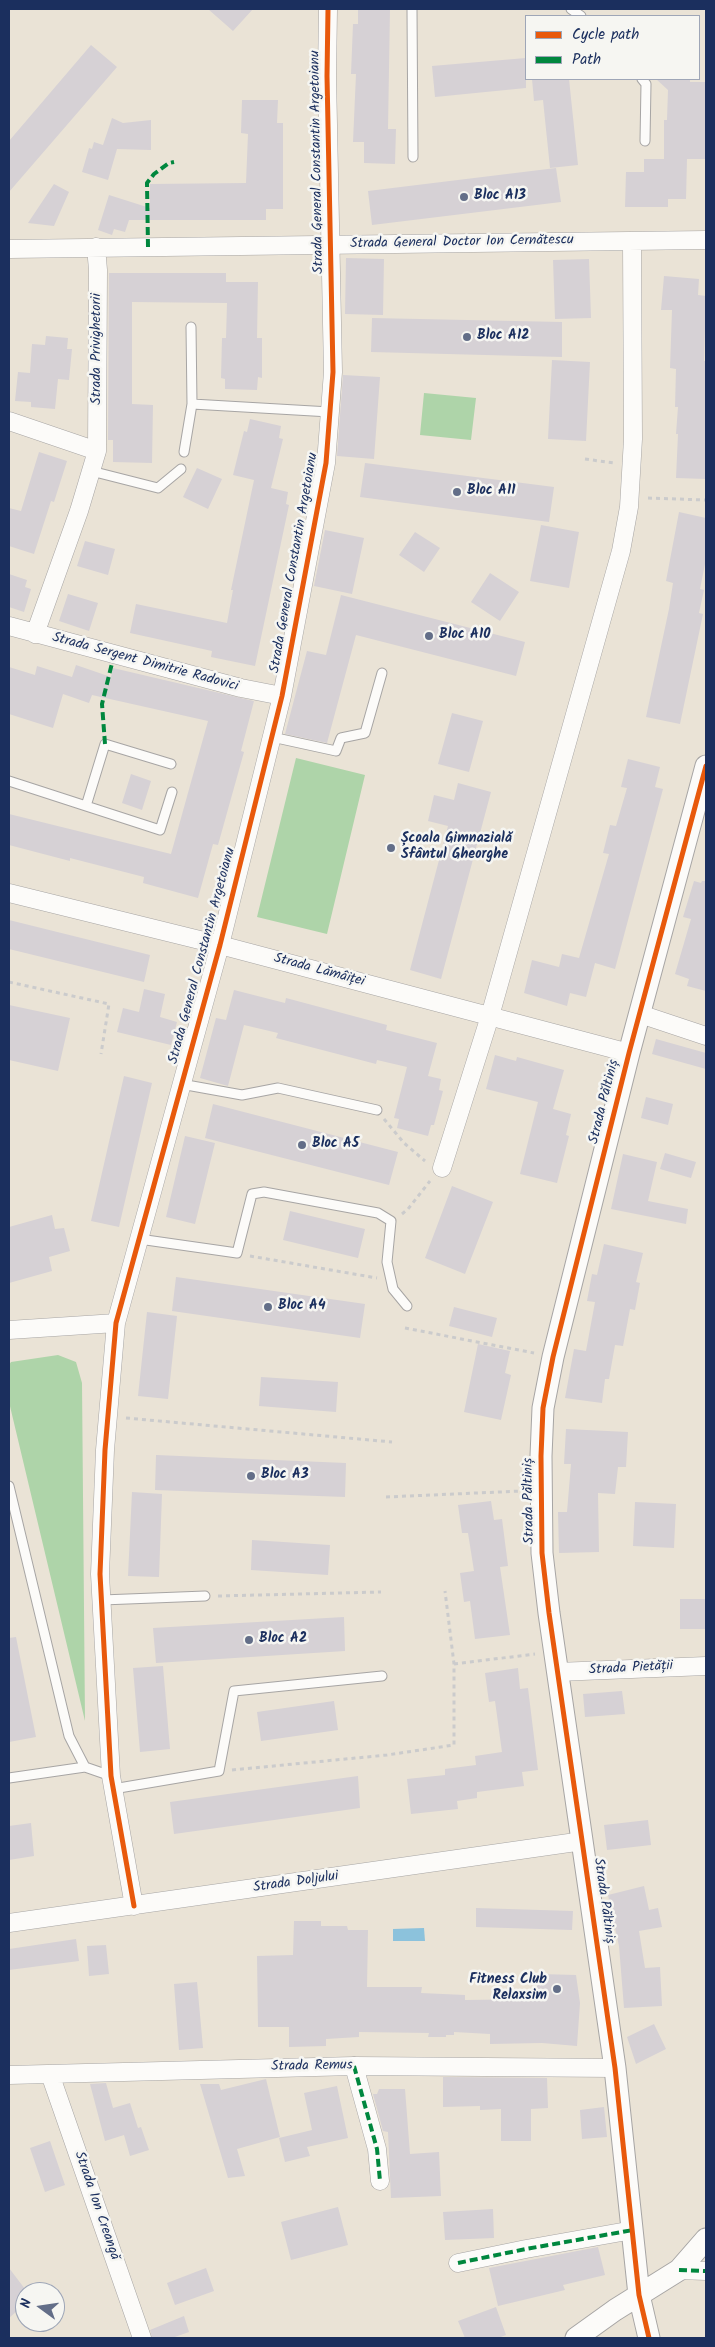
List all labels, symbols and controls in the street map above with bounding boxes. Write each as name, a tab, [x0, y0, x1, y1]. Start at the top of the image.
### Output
legend	[525, 15, 700, 80]
text: Cycle path	[572, 23, 639, 47]
text: Path	[572, 48, 601, 72]
street label: Strada General Constantin Argetoianu	[308, 50, 328, 274]
place label: Bloc A13	[474, 189, 526, 205]
marker: Bloc A13	[458, 191, 470, 203]
street label: Strada General Doctor Ion Cernătescu	[350, 233, 574, 253]
street label: Strada Privighetorii	[90, 293, 106, 405]
place label: Bloc A12	[477, 329, 529, 345]
marker: Bloc A12	[461, 331, 473, 343]
street label: Strada General Constantin Argetoianu	[267, 452, 323, 674]
place label: Bloc A11	[467, 484, 515, 500]
marker: Bloc A11	[451, 486, 463, 498]
place label: Bloc A10	[439, 628, 490, 644]
street label: Strada Sergent Dimitrie Radovici	[50, 630, 240, 696]
marker: Bloc A10	[423, 630, 435, 642]
place label: Școala Gimnazială Sfântul Gheorghe	[401, 832, 512, 864]
marker: Școala Gimnazială Sfântul Gheorghe	[385, 842, 397, 854]
street label: Strada General Constantin Argetoianu	[166, 846, 240, 1066]
street label: Strada Lămâiței	[272, 951, 366, 991]
street label: Strada Păltiniș	[586, 1058, 624, 1146]
place label: Bloc A5	[312, 1137, 359, 1153]
marker: Bloc A5	[296, 1139, 308, 1151]
place label: Bloc A4	[278, 1299, 326, 1315]
marker: Bloc A4	[262, 1301, 274, 1313]
street label: Strada Păltiniș	[521, 1458, 539, 1544]
place label: Bloc A3	[261, 1468, 309, 1484]
marker: Bloc A3	[245, 1470, 257, 1482]
place label: Bloc A2	[259, 1632, 307, 1648]
marker: Bloc A2	[243, 1634, 255, 1646]
street label: Strada Pietății	[588, 1658, 674, 1680]
street label: Strada Păltiniș	[589, 1857, 617, 1945]
street label: Strada Doljului	[252, 1869, 340, 1897]
place label: Fitness Club Relaxsim	[469, 1973, 547, 2005]
marker: Fitness Club Relaxsim	[551, 1983, 563, 1995]
street label: Strada Remus	[271, 2058, 353, 2076]
street label: Strada Ion Creangă	[70, 2150, 122, 2262]
north arrow	[15, 2282, 65, 2332]
text: N	[15, 2297, 38, 2311]

